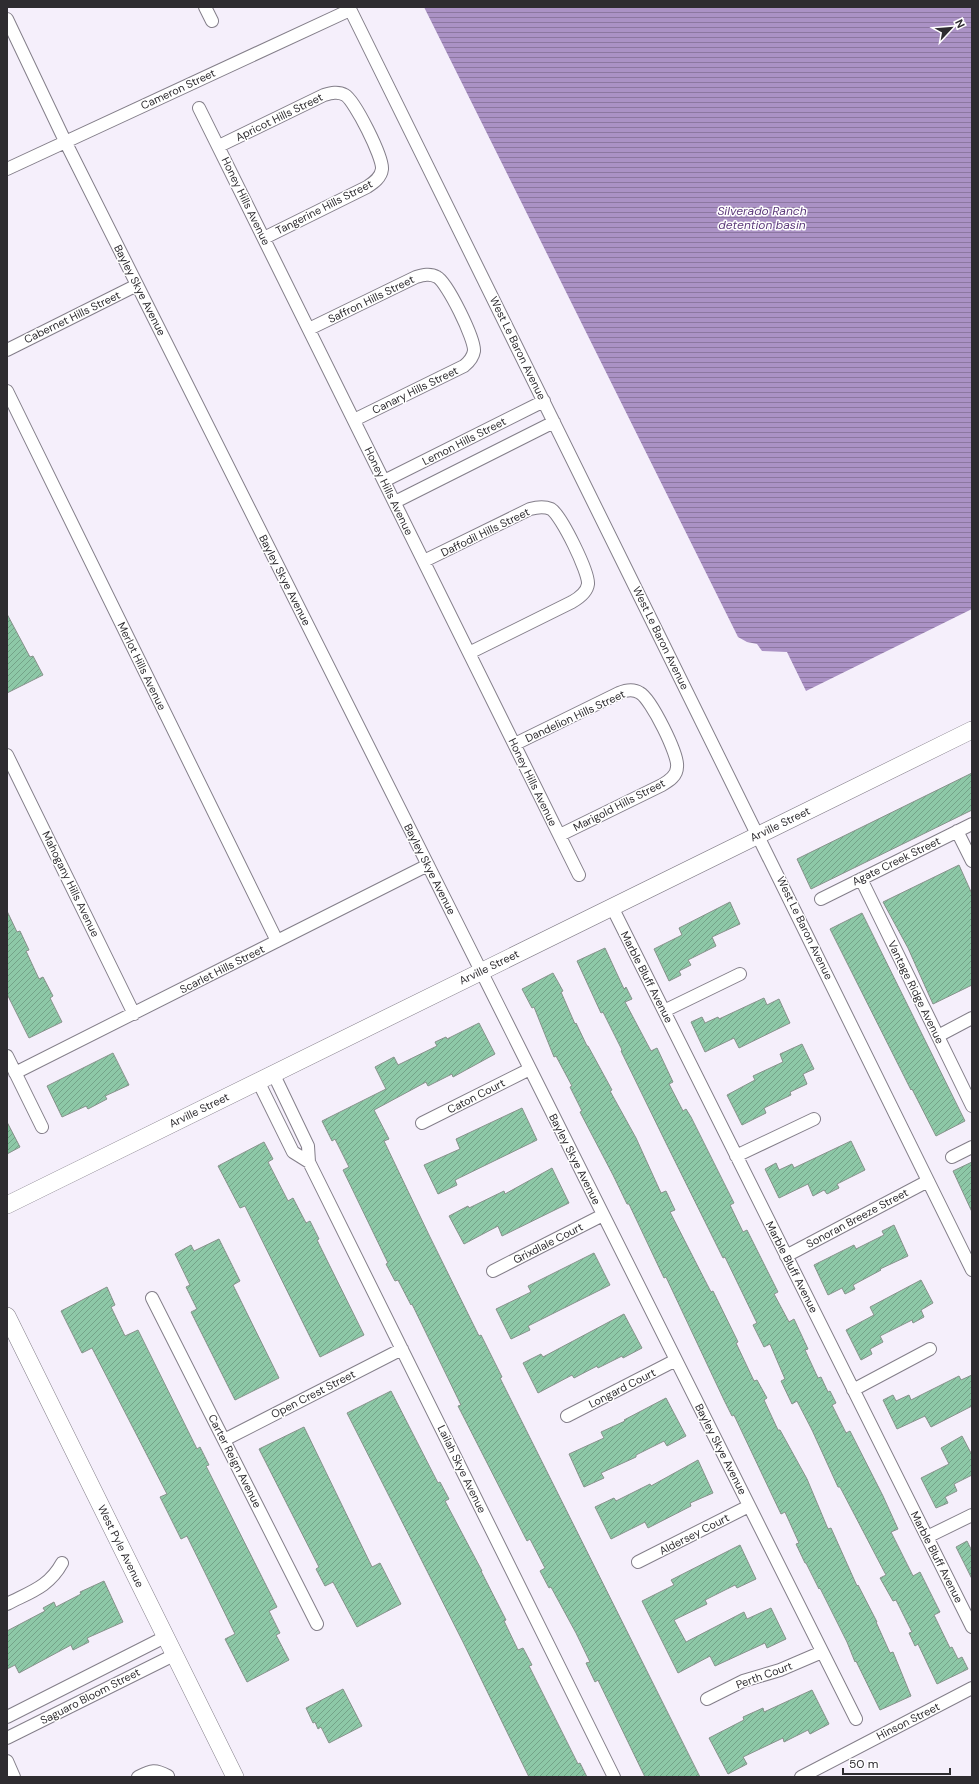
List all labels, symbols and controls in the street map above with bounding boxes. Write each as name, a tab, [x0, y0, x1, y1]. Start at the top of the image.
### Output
north arrow	[931, 8, 971, 48]
text: N	[952, 17, 968, 30]
street label: Cameron Street	[138, 66, 218, 112]
street label: Apricot Hills Street	[233, 90, 325, 144]
street label: Honey Hills Avenue	[219, 155, 273, 247]
street label: Tangerine Hills Street	[273, 177, 375, 237]
water label: Silverado Ranch detention basin	[717, 203, 807, 233]
street label: Bayley Skye Avenue	[111, 242, 169, 338]
street label: Saffron Hills Street	[326, 272, 416, 326]
street label: Cabernet Hills Street	[22, 288, 122, 346]
street label: West Le Baron Avenue	[487, 294, 549, 402]
street label: Canary Hills Street	[370, 363, 460, 417]
street label: Lemon Hills Street	[420, 414, 508, 468]
street label: Honey Hills Avenue	[362, 445, 416, 537]
street label: Daffodil Hills Street	[438, 504, 532, 560]
street label: Bayley Skye Avenue	[256, 532, 314, 628]
street label: West Le Baron Avenue	[630, 584, 692, 692]
street label: Merlot Hills Avenue	[115, 620, 169, 712]
street label: Dandelion Hills Street	[523, 687, 627, 745]
street label: Honey Hills Avenue	[506, 736, 560, 828]
street label: Marigold Hills Street	[571, 776, 667, 834]
street label: Arville Street	[748, 803, 812, 845]
street label: Bayley Skye Avenue	[401, 821, 459, 917]
street label: Mahogany Hills Avenue	[39, 829, 103, 939]
street label: Agate Creek Street	[850, 834, 942, 888]
street label: West Le Baron Avenue	[774, 874, 836, 982]
street label: Marble Bluff Avenue	[618, 929, 676, 1025]
street label: Vantage Ridge Avenue	[885, 938, 947, 1046]
street label: Scarlet Hills Street	[177, 942, 267, 996]
street label: Arville Street	[457, 946, 521, 988]
street label: Caton Court	[445, 1076, 507, 1116]
street label: Arville Street	[167, 1089, 231, 1131]
street label: Bayley Skye Avenue	[546, 1111, 604, 1207]
street label: Sonoran Breeze Street	[804, 1185, 910, 1251]
street label: Grixdlale Court	[511, 1219, 585, 1267]
street label: Marble Bluff Avenue	[763, 1219, 821, 1315]
street label: Longard Court	[586, 1365, 658, 1411]
street label: Open Crest Street	[269, 1367, 357, 1421]
street label: Bayley Skye Avenue	[692, 1401, 750, 1497]
street label: Carter Reign Avenue	[205, 1412, 265, 1510]
street label: Lailah Skye Avenue	[435, 1423, 489, 1515]
street label: West Pyle Avenue	[95, 1502, 147, 1590]
street label: Marble Bluff Avenue	[908, 1509, 966, 1605]
street label: Aldersey Court	[657, 1510, 731, 1558]
street label: Perth Court	[734, 1658, 794, 1692]
street label: Saguaro Bloom Street	[38, 1665, 142, 1727]
street label: Hinson Street	[874, 1699, 942, 1743]
scale bar	[843, 1750, 950, 1776]
text: 50 m	[849, 1756, 878, 1772]

